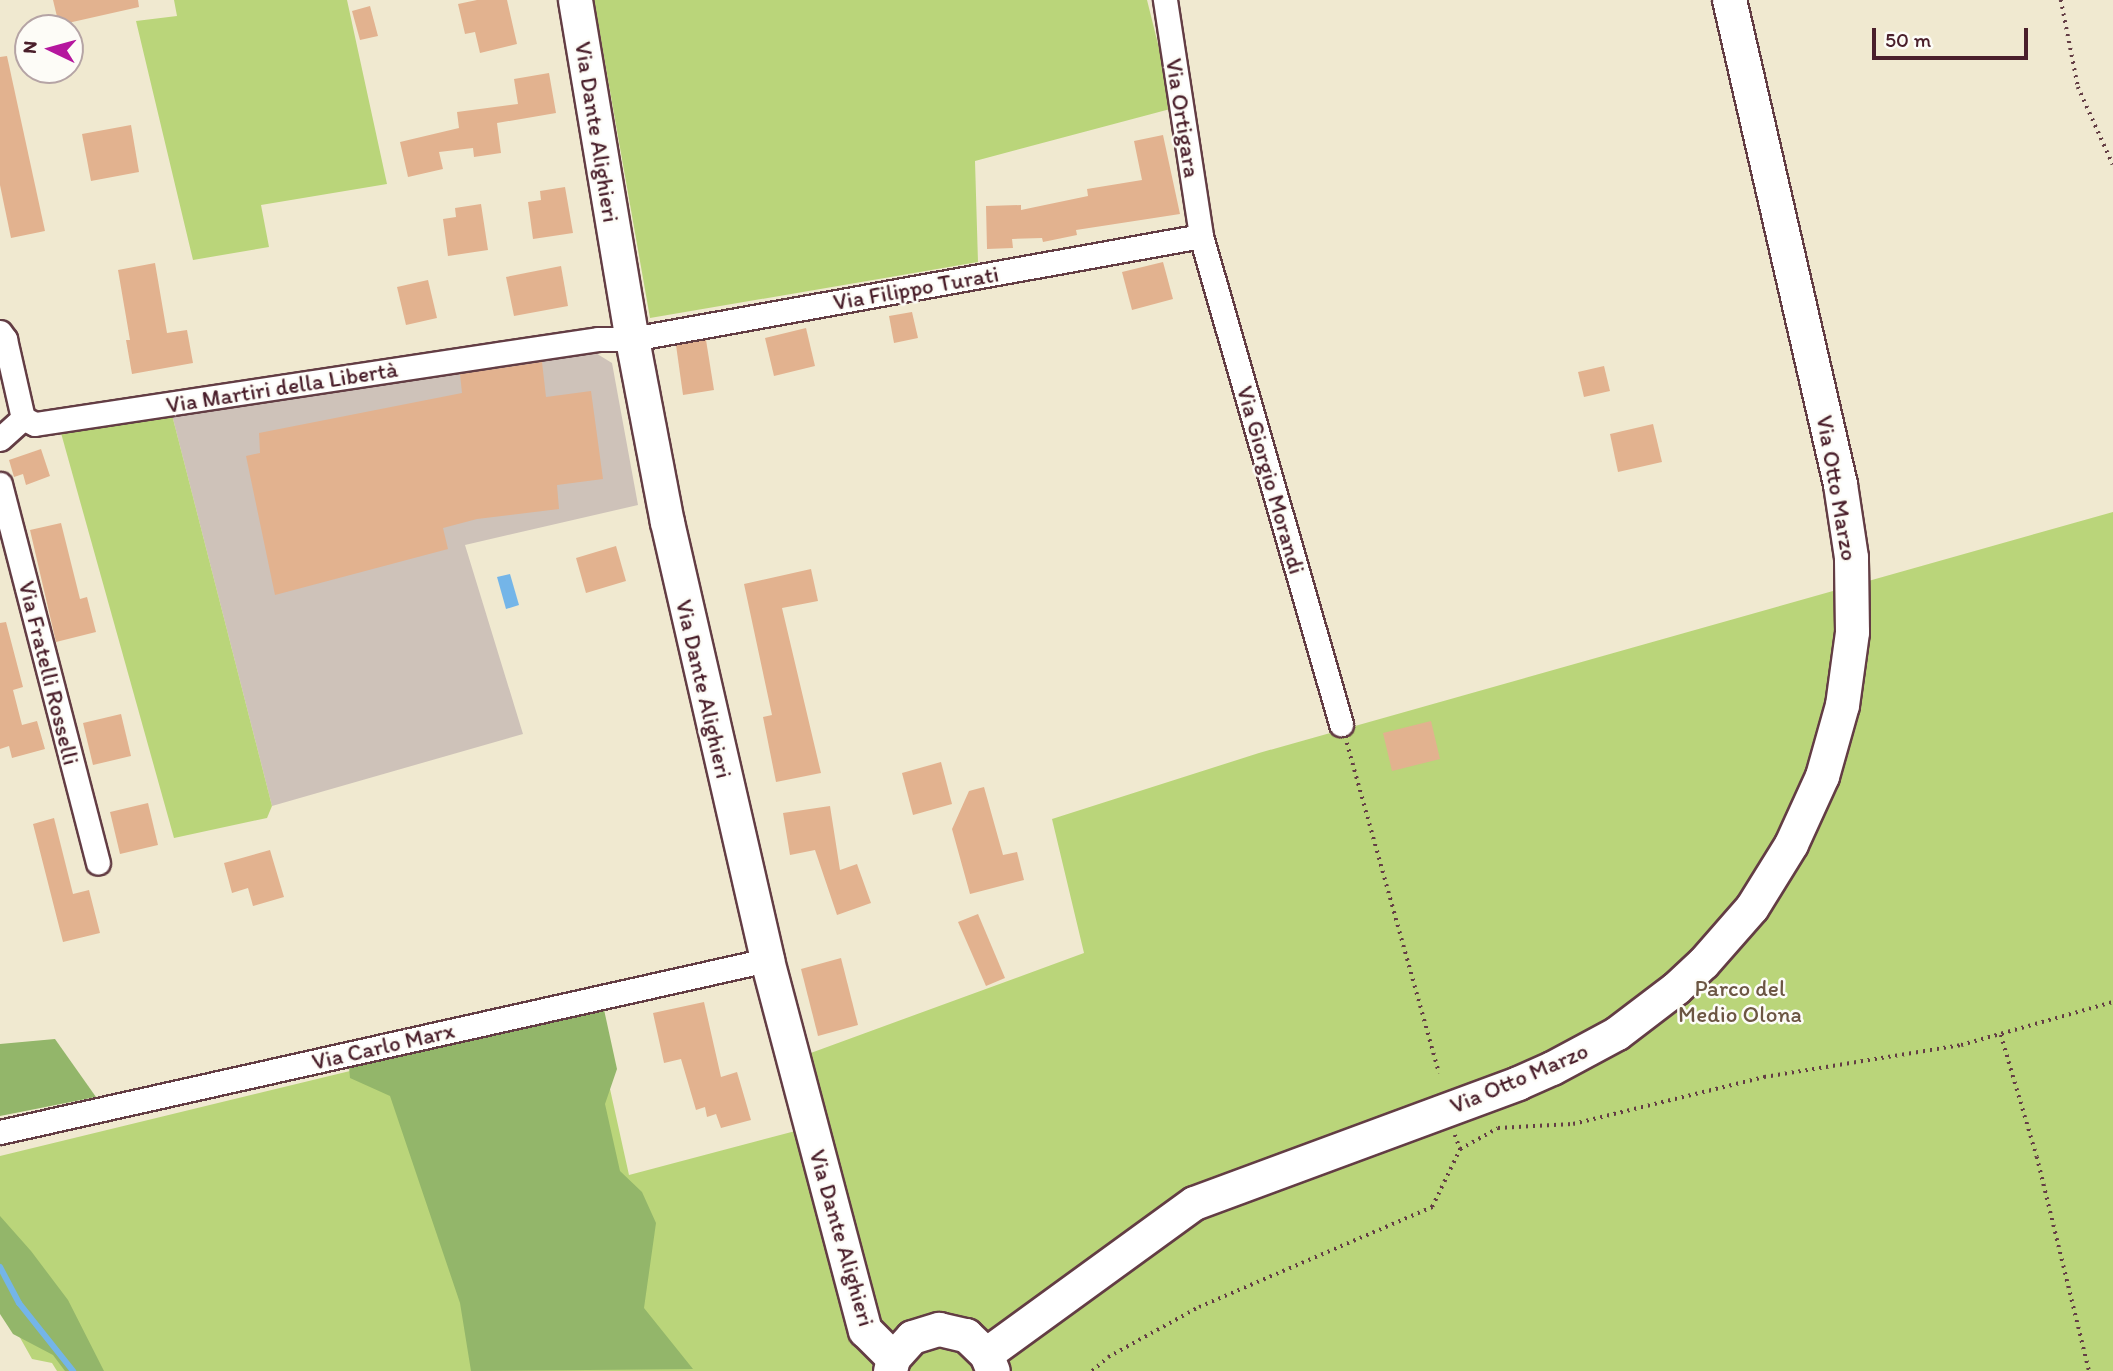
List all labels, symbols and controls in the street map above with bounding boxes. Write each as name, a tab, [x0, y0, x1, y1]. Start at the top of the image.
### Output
north arrow	[14, 14, 84, 84]
scale bar	[1875, 14, 2031, 58]
text: 50 m	[1885, 27, 1931, 52]
street label: Via Dante Alighieri	[569, 39, 625, 225]
text: N	[18, 40, 42, 55]
street label: Via Ortigara	[1160, 56, 1206, 180]
street label: Via Filippo Turati	[832, 260, 1000, 316]
street label: Via Martiri della Libertà	[165, 355, 399, 419]
street label: Via Giorgio Morandi	[1231, 383, 1311, 577]
street label: Via Otto Marzo	[1811, 413, 1863, 563]
street label: Via Fratelli Rosselli	[13, 578, 85, 768]
street label: Via Dante Alighieri	[670, 596, 738, 782]
park label: Parco del Medio Olona	[1678, 974, 1802, 1028]
street label: Via Carlo Marx	[309, 1016, 457, 1076]
street label: Via Otto Marzo	[1446, 1037, 1592, 1119]
street label: Via Dante Alighieri	[803, 1146, 881, 1330]

